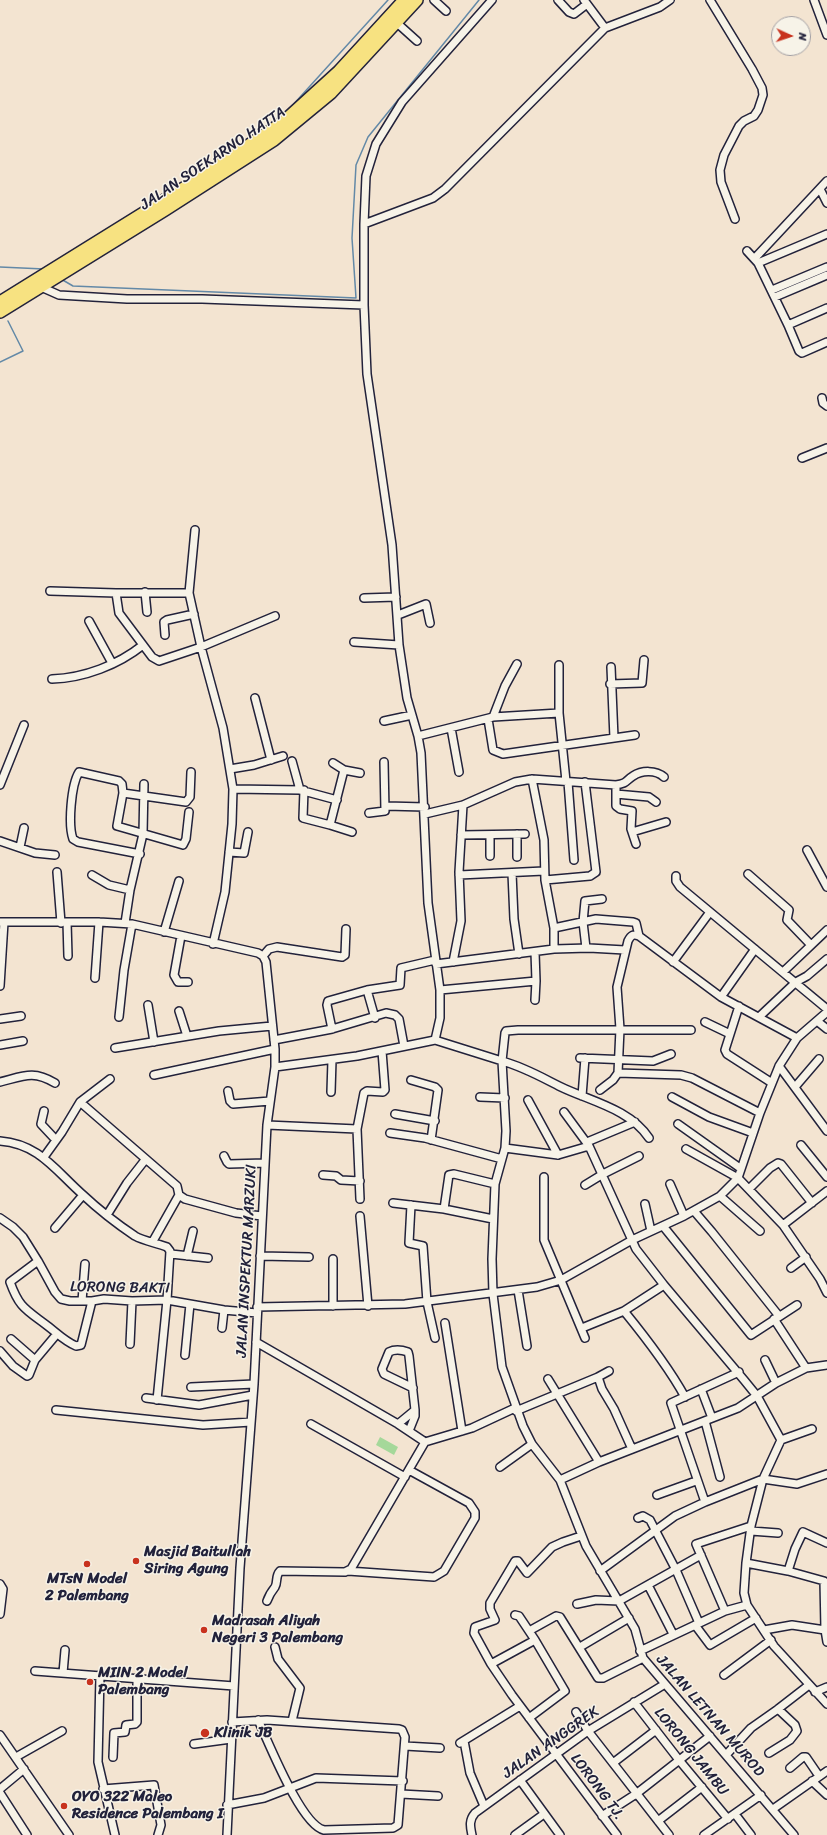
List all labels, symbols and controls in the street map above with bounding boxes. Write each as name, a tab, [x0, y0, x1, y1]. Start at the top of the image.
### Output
north arrow	[771, 16, 811, 56]
text: N	[793, 32, 812, 41]
street label: JALAN SOEKARNO HATTA	[137, 104, 289, 214]
street label: JALAN INSPEKTUR MARZUKI	[233, 1164, 261, 1358]
street label: LORONG BAKTI	[70, 1278, 170, 1298]
place label: Masjid Baitullah Siring Agung	[144, 1543, 251, 1578]
marker: Masjid Baitullah Siring Agung	[131, 1556, 141, 1566]
marker: MTsN Model 2 Palembang	[82, 1559, 92, 1569]
place label: MTsN Model 2 Palembang	[45, 1570, 129, 1605]
place label: Madrasah Aliyah Negeri 3 Palembang	[212, 1612, 343, 1647]
marker: Madrasah Aliyah Negeri 3 Palembang	[199, 1625, 209, 1635]
street label: JALAN LETNAN MUROD	[652, 1651, 768, 1781]
place label: MIIN 2 Model Palembang	[98, 1664, 188, 1699]
marker: MIIN 2 Model Palembang	[85, 1677, 95, 1687]
street label: JALAN ANGGREK	[499, 1703, 603, 1783]
street label: LORONG JAMBU	[650, 1704, 732, 1800]
place label: Klinik JB	[214, 1724, 272, 1742]
marker: Klinik JB	[199, 1727, 211, 1739]
street label: LORONG TJ.	[566, 1750, 628, 1824]
place label: OYO 322 Maleo Residence Palembang I	[72, 1788, 223, 1823]
marker: OYO 322 Maleo Residence Palembang I	[59, 1801, 69, 1811]

